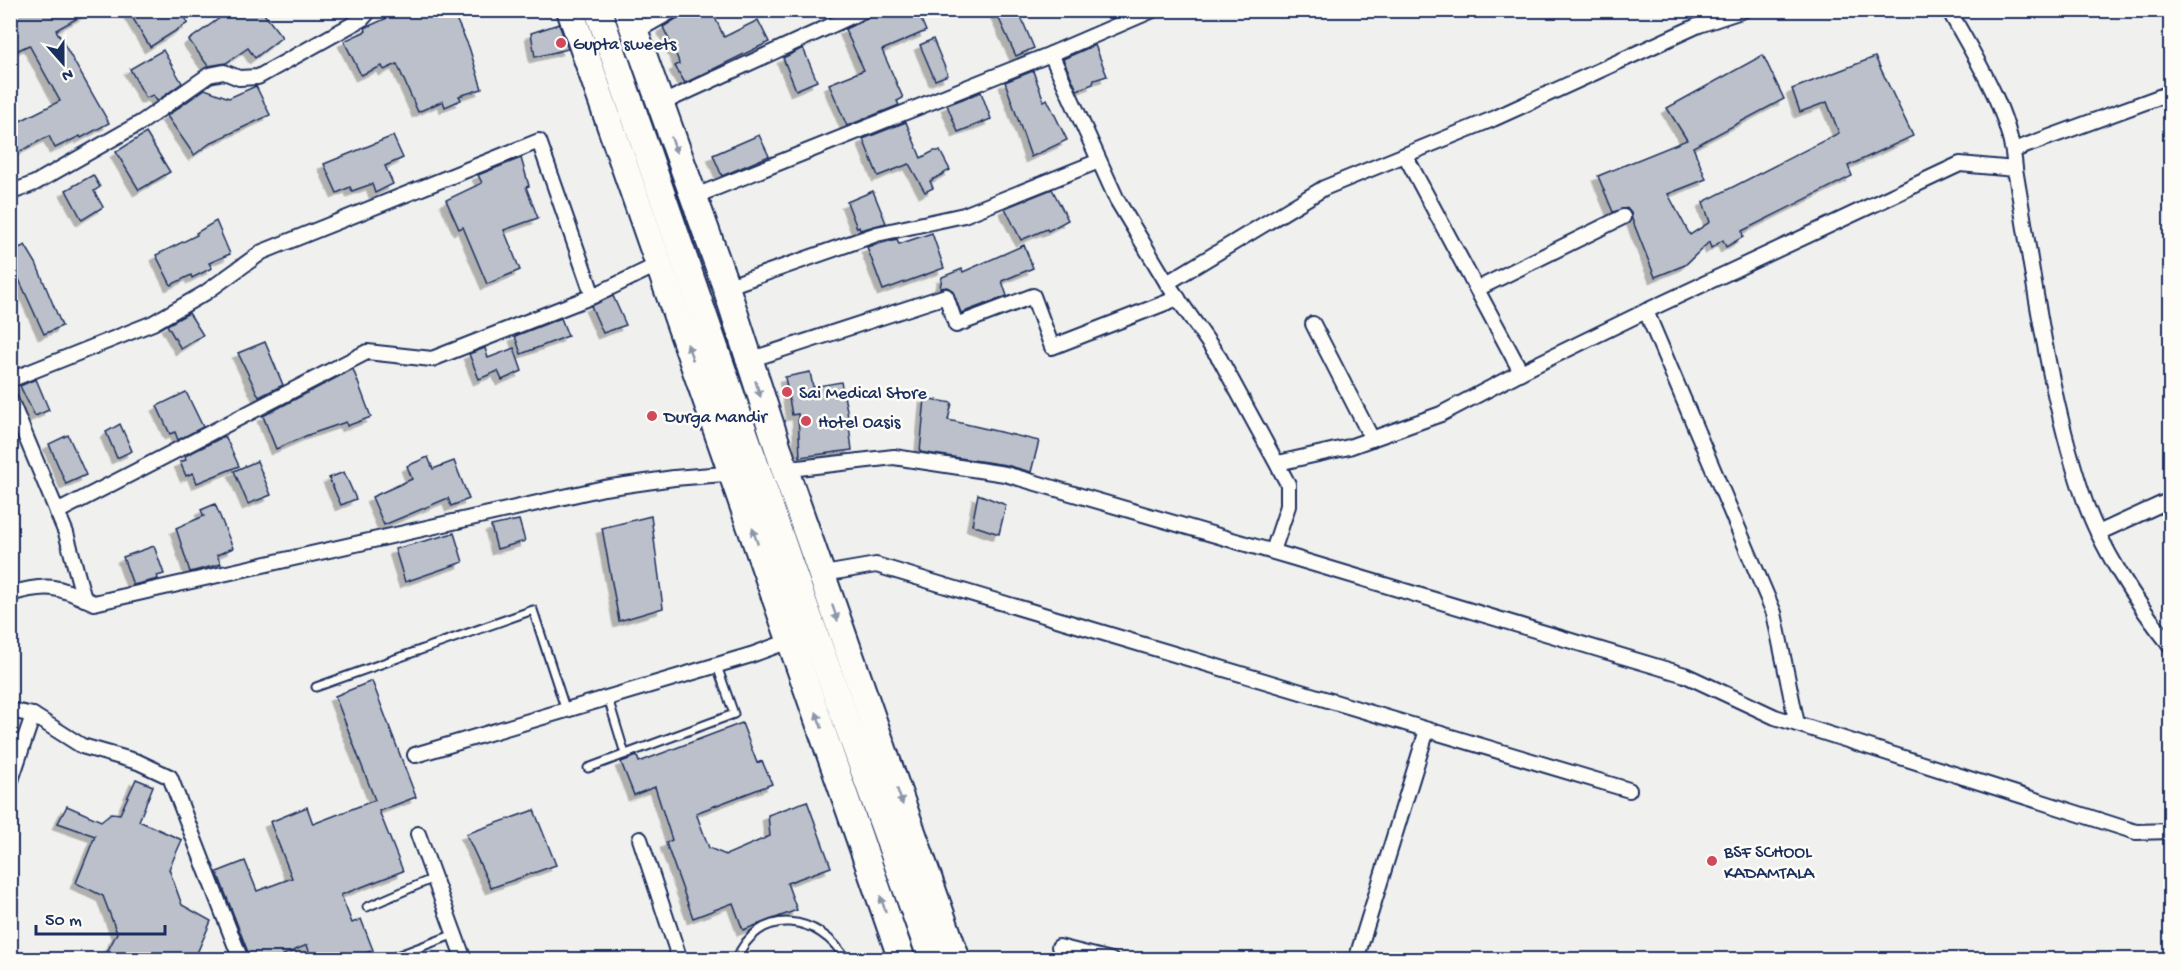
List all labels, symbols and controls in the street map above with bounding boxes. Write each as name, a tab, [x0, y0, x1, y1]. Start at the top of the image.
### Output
north arrow	[33, 33, 93, 93]
place label: Gupta sweets	[573, 35, 678, 56]
marker: Gupta sweets	[554, 36, 568, 50]
text: N	[58, 63, 75, 85]
one-way arrow	[670, 136, 680, 154]
one-way arrow	[685, 343, 695, 361]
one-way arrow	[754, 380, 764, 398]
place label: Sai Medical Store	[799, 384, 927, 405]
marker: Sai Medical Store	[780, 385, 794, 399]
place label: Durga Mandir	[663, 408, 769, 429]
marker: Durga Mandir	[645, 409, 659, 423]
place label: Hotel Oasis	[818, 413, 902, 434]
marker: Hotel Oasis	[799, 414, 813, 428]
one-way arrow	[749, 527, 759, 545]
one-way arrow	[831, 604, 841, 622]
one-way arrow	[813, 711, 823, 729]
one-way arrow	[896, 788, 906, 806]
place label: BSF SCHOOL KADAMTALA	[1723, 843, 1816, 885]
marker: BSF SCHOOL KADAMTALA	[1705, 854, 1719, 868]
one-way arrow	[878, 895, 888, 913]
scale bar	[36, 898, 165, 936]
text: 50 m	[45, 911, 82, 932]

